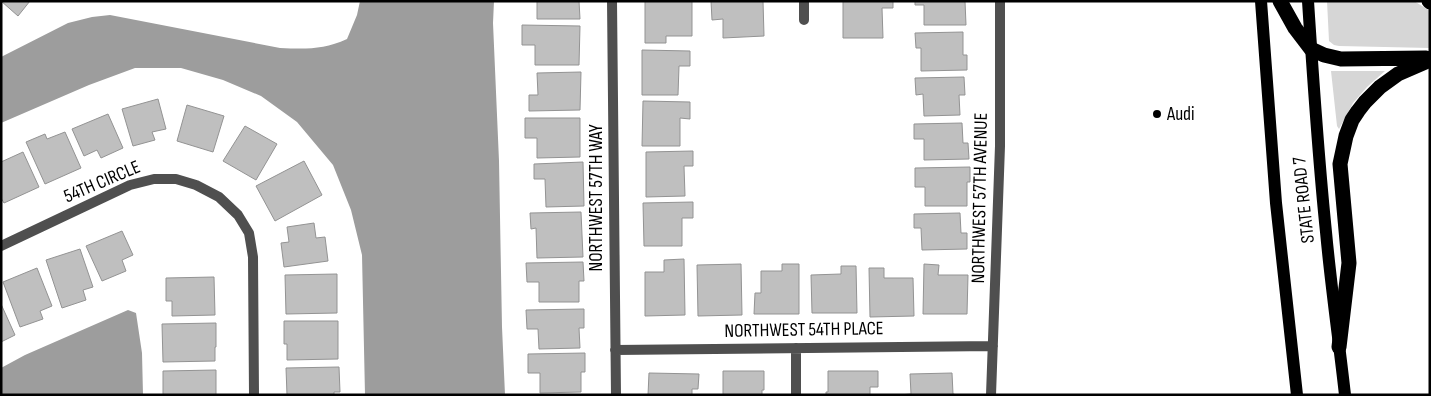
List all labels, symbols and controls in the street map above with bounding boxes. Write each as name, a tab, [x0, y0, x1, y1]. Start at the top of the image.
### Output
place label: Audi	[1166, 103, 1195, 126]
marker: Audi	[1151, 108, 1163, 120]
street label: NORTHWEST 57TH AVENUE	[967, 112, 993, 284]
street label: NORTHWEST 57TH WAY	[585, 124, 608, 272]
street label: STATE ROAD 7	[1288, 155, 1320, 244]
street label: 54TH CIRCLE	[60, 156, 144, 208]
street label: NORTHWEST 54TH PLACE	[724, 317, 884, 343]

